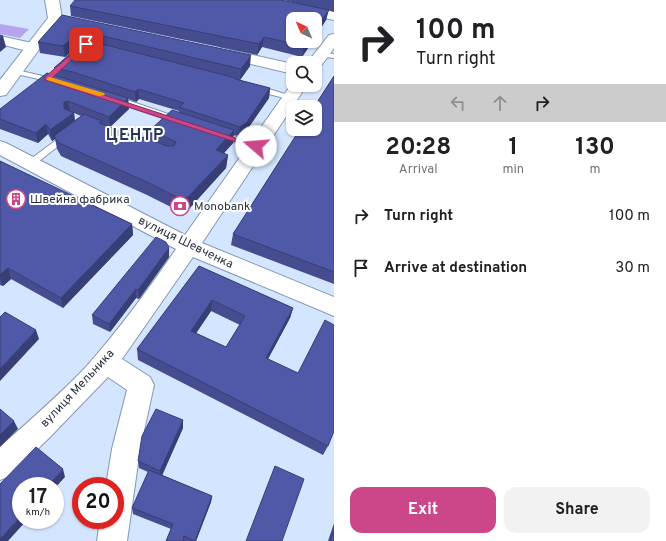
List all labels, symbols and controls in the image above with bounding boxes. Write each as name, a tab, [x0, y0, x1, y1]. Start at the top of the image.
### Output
north arrow	[286, 12, 322, 48]
map controls	[286, 12, 322, 136]
text: 100 m	[416, 13, 496, 49]
icon: right	[350, 16, 402, 68]
pin	[69, 27, 103, 61]
icon: arrive	[75, 33, 97, 55]
text: Turn right	[416, 48, 496, 71]
button: search	[286, 56, 322, 92]
icon: left	[447, 92, 469, 114]
icon: ahead	[489, 92, 511, 114]
icon: right	[531, 92, 553, 114]
button: layers	[286, 100, 322, 136]
position arrow	[235, 125, 277, 167]
district label: ЦЕНТР	[106, 126, 164, 146]
text: 20:28	[385, 133, 451, 163]
text: 1	[509, 133, 518, 163]
text: 130	[575, 133, 615, 163]
text: Arrival	[399, 162, 438, 178]
text: min	[503, 162, 524, 178]
text: m	[590, 162, 601, 178]
building icon: Швейна фабрика	[5, 188, 27, 210]
place label: Швейна фабрика	[30, 192, 129, 208]
bank icon: Monobank	[169, 195, 191, 217]
place label: Monobank	[194, 199, 250, 215]
icon: right	[350, 205, 372, 227]
text: Turn right	[384, 207, 453, 226]
text: 100 m	[609, 207, 650, 226]
street label: вулиця Шевченка	[135, 213, 236, 273]
icon: arrive	[350, 257, 372, 279]
text: Arrive at destination	[384, 259, 527, 278]
text: 30 m	[615, 259, 650, 278]
street label: вулиця Мельника	[37, 346, 118, 431]
speed limit sign: 20	[72, 477, 124, 529]
text: 17	[29, 485, 47, 511]
button: Exit	[350, 487, 496, 533]
button: Share	[504, 487, 650, 533]
text: km/h	[26, 506, 50, 519]

